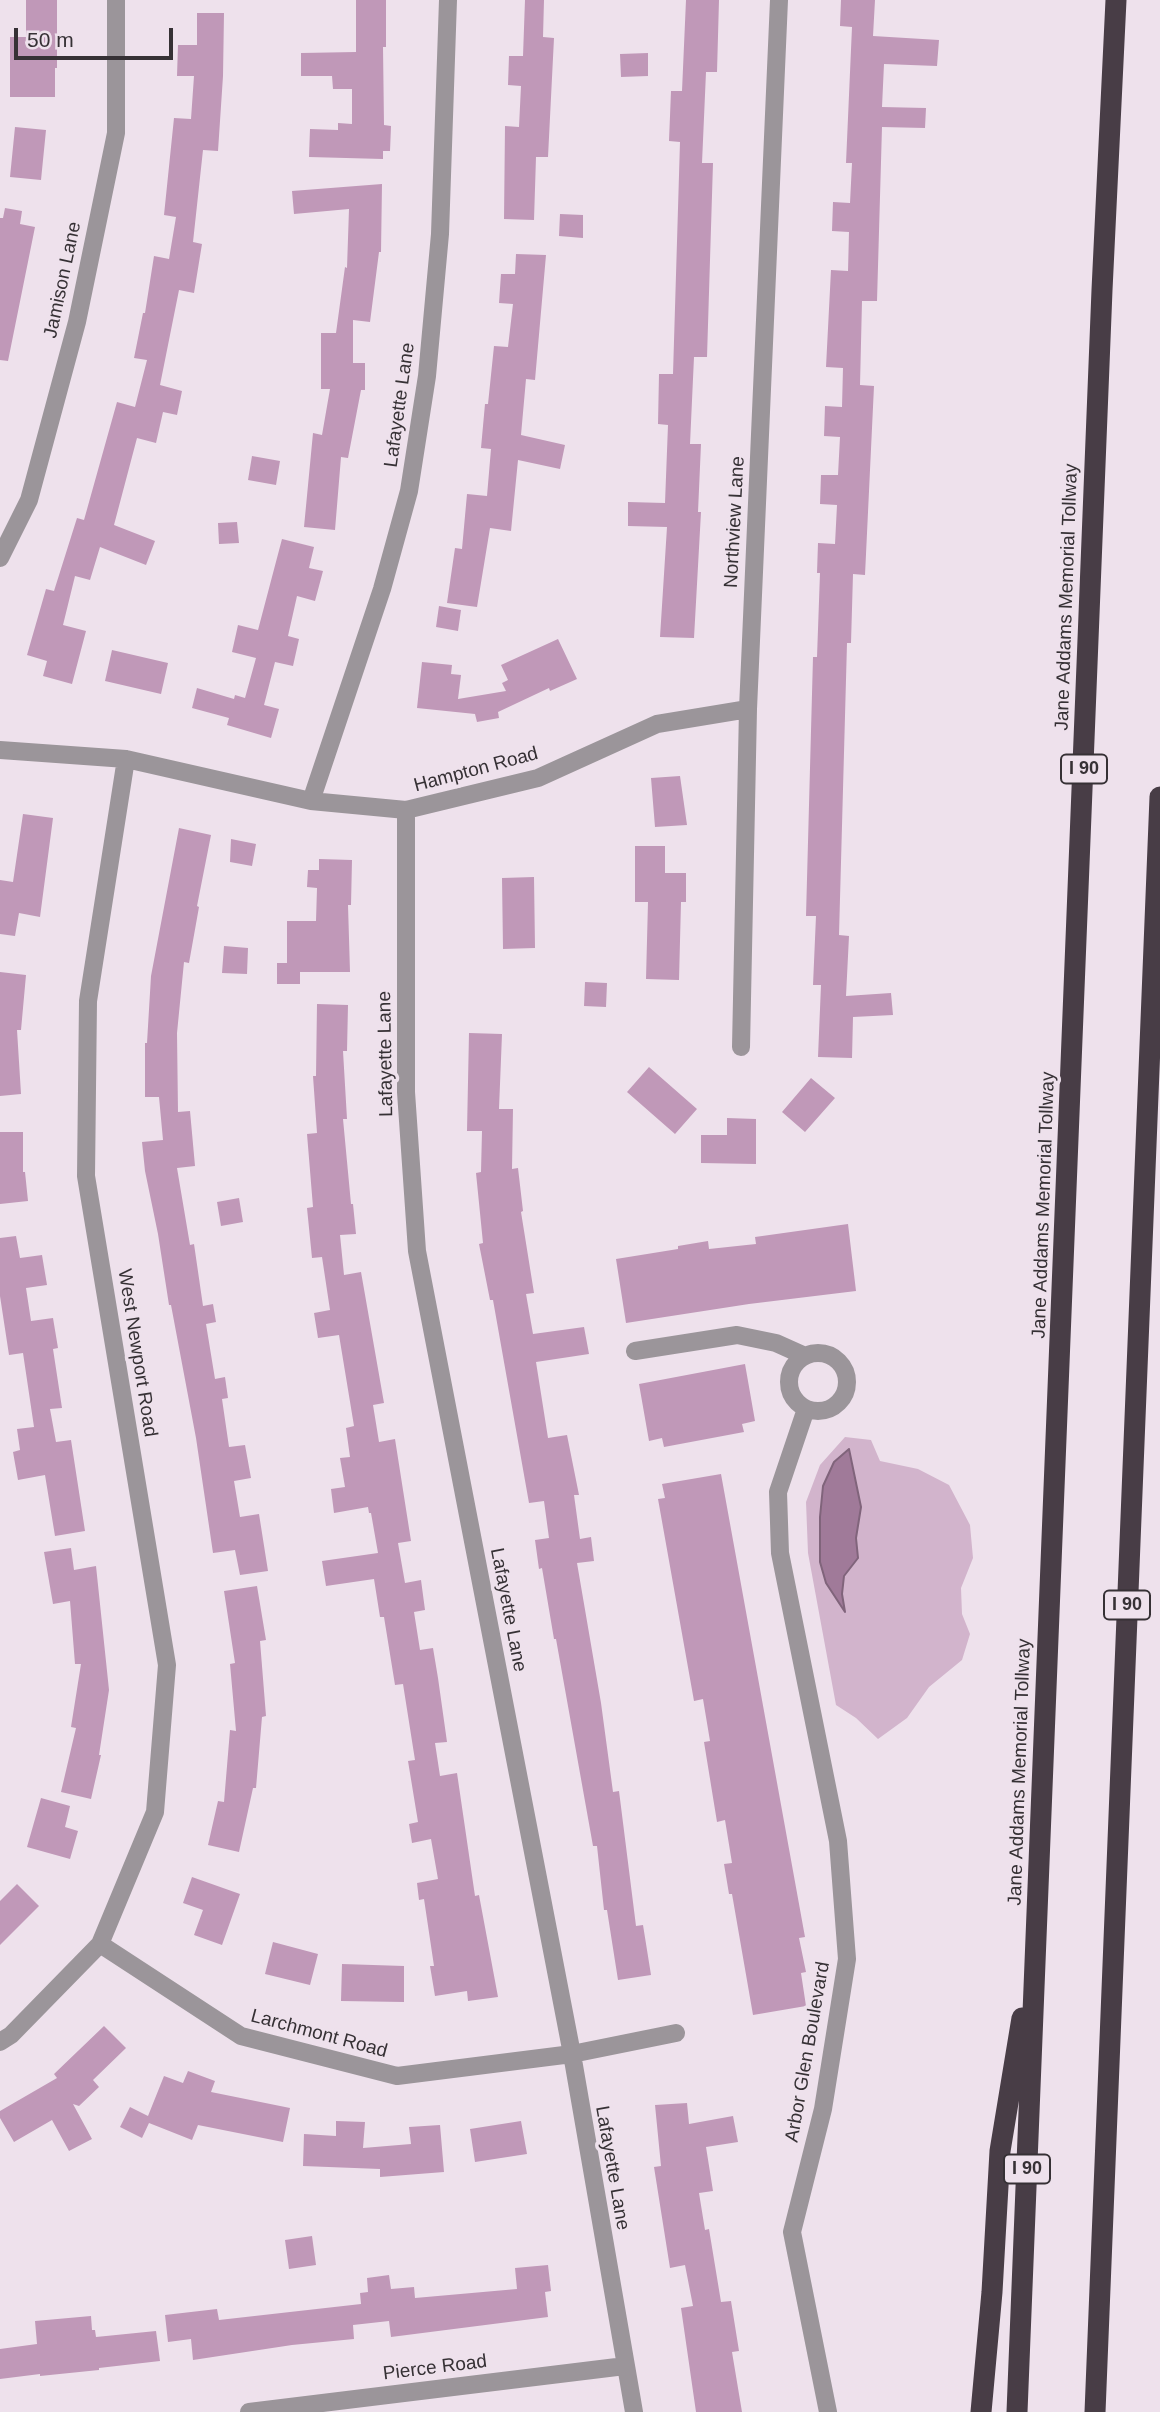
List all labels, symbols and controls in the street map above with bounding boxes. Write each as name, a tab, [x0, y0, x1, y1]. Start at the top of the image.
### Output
scale bar	[18, 14, 177, 58]
text: 50 m	[27, 28, 74, 51]
street label: Jamison Lane	[40, 220, 86, 340]
street label: Lafayette Lane	[380, 341, 420, 469]
street label: Northview Lane	[720, 455, 750, 589]
street label: Jane Addams Memorial Tollway	[1051, 463, 1083, 731]
street label: Hampton Road	[411, 742, 541, 798]
road number: I 90	[1061, 754, 1107, 784]
street label: Lafayette Lane	[374, 991, 398, 1117]
street label: Jane Addams Memorial Tollway	[1028, 1071, 1060, 1339]
street label: West Newport Road	[112, 1267, 162, 1439]
street label: Lafayette Lane	[485, 1546, 531, 1674]
road number: I 90	[1104, 1590, 1150, 1620]
street label: Jane Addams Memorial Tollway	[1004, 1638, 1036, 1906]
street label: Arbor Glen Boulevard	[781, 1960, 835, 2144]
street label: Larchmont Road	[248, 2005, 390, 2063]
street label: Lafayette Lane	[590, 2104, 634, 2232]
road number: I 90	[1004, 2154, 1050, 2183]
street label: Pierce Road	[382, 2350, 488, 2386]

